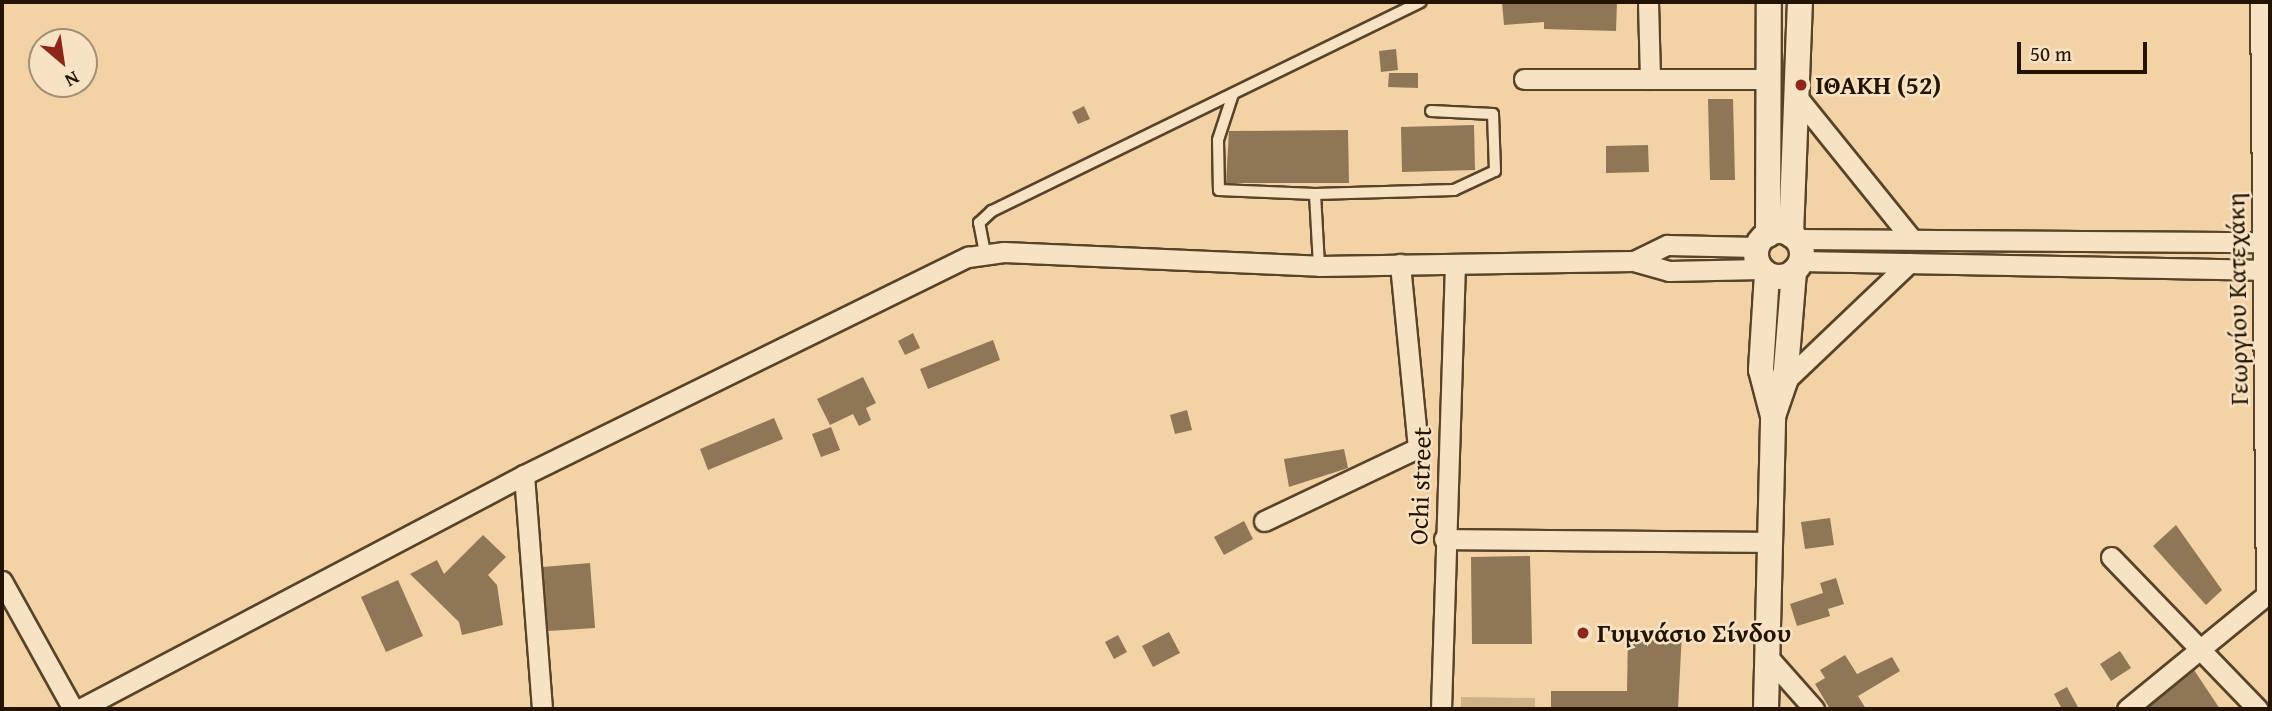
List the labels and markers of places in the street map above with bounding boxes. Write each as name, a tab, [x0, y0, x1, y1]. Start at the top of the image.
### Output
place label: ΙΘΑΚΗ (52)	[1815, 69, 1941, 101]
marker: ΙΘΑΚΗ (52)	[1793, 77, 1809, 93]
place label: Γυμνάσιο Σίνδου	[1597, 617, 1791, 649]
marker: Γυμνάσιο Σίνδου	[1575, 625, 1591, 641]

